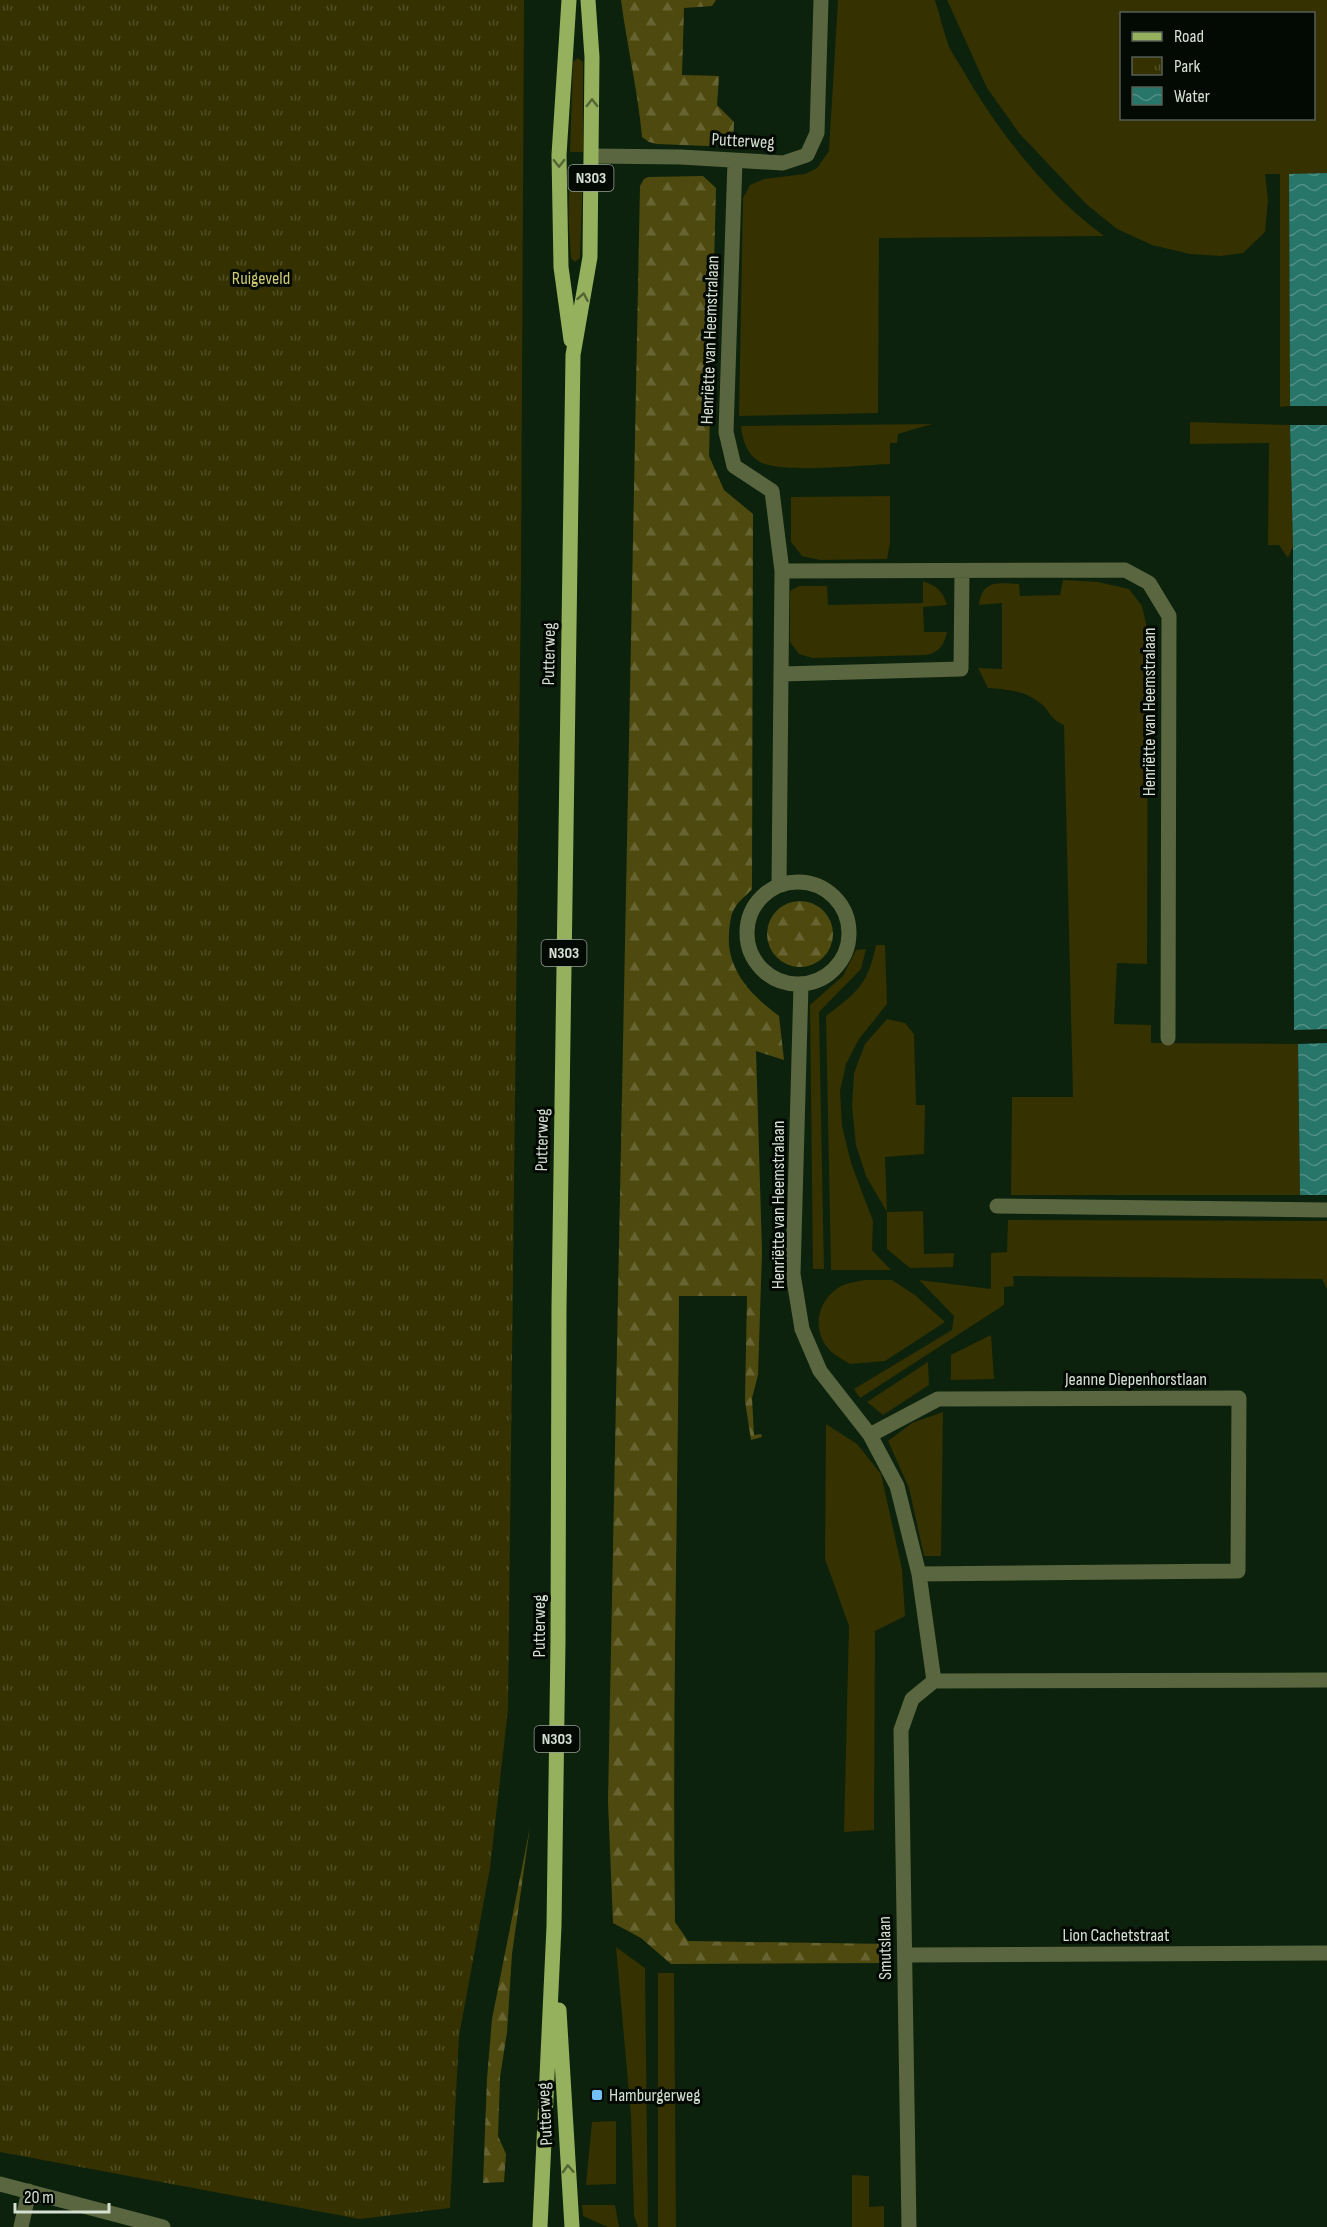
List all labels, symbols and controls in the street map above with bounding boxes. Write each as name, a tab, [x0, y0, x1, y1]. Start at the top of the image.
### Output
legend	[1120, 12, 1315, 120]
text: Road	[1174, 26, 1204, 47]
text: Park	[1174, 56, 1200, 77]
text: Water	[1174, 86, 1210, 107]
one-way arrow	[586, 98, 598, 107]
street label: Putterweg	[711, 129, 775, 153]
one-way arrow	[553, 159, 565, 168]
road number: N303	[568, 165, 614, 191]
street label: Henriëtte van Heemstralaan	[697, 255, 723, 425]
park label: Ruigeveld	[232, 268, 290, 289]
one-way arrow	[577, 292, 589, 302]
street label: Putterweg	[538, 622, 560, 686]
street label: Henriëtte van Heemstralaan	[1139, 628, 1160, 796]
road number: N303	[542, 940, 586, 966]
street label: Putterweg	[531, 1108, 553, 1172]
street label: Henriëtte van Heemstralaan	[768, 1121, 789, 1289]
street label: Jeanne Diepenhorstlaan	[1064, 1369, 1207, 1390]
street label: Putterweg	[529, 1594, 550, 1658]
road number: N303	[534, 1726, 580, 1752]
street label: Smutslaan	[874, 1916, 896, 1980]
street label: Lion Cachetstraat	[1062, 1925, 1170, 1946]
street label: Putterweg	[533, 2082, 557, 2146]
place label: Hamburgerweg	[609, 2085, 701, 2106]
marker: Hamburgerweg	[590, 2088, 604, 2102]
one-way arrow	[562, 2164, 575, 2173]
scale bar	[15, 2176, 110, 2214]
text: 20 m	[24, 2187, 54, 2208]

